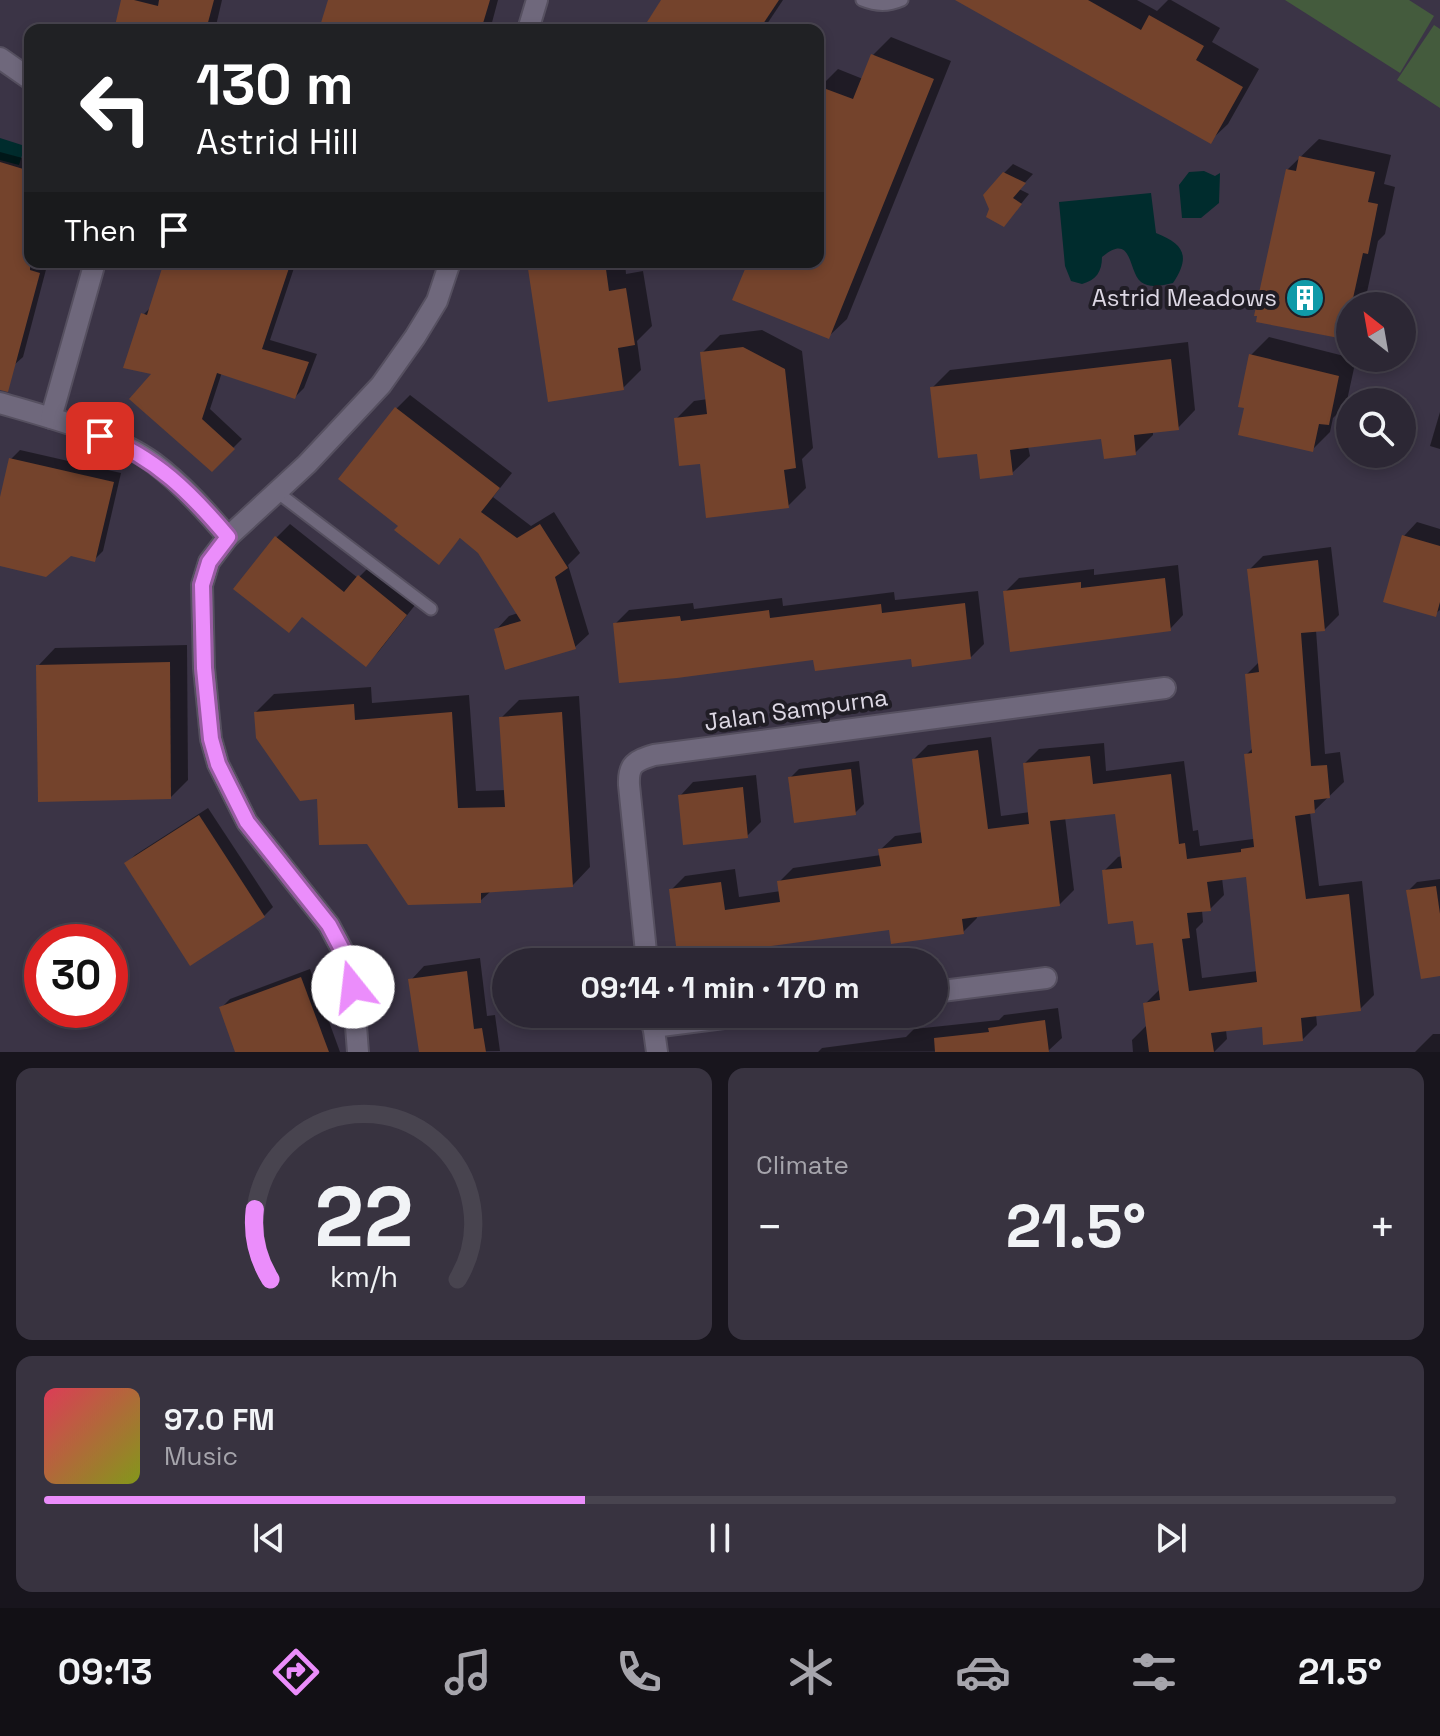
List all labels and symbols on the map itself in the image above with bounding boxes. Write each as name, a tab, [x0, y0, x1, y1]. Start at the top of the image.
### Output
building icon: Astrid Meadows	[1284, 277, 1326, 319]
place label: Astrid Meadows	[1092, 282, 1277, 313]
north arrow	[1336, 292, 1416, 372]
pin	[66, 402, 134, 470]
street label: Jalan Sampurna	[702, 681, 890, 738]
speed limit sign: 30	[24, 924, 128, 1028]
position arrow	[311, 945, 395, 1029]

